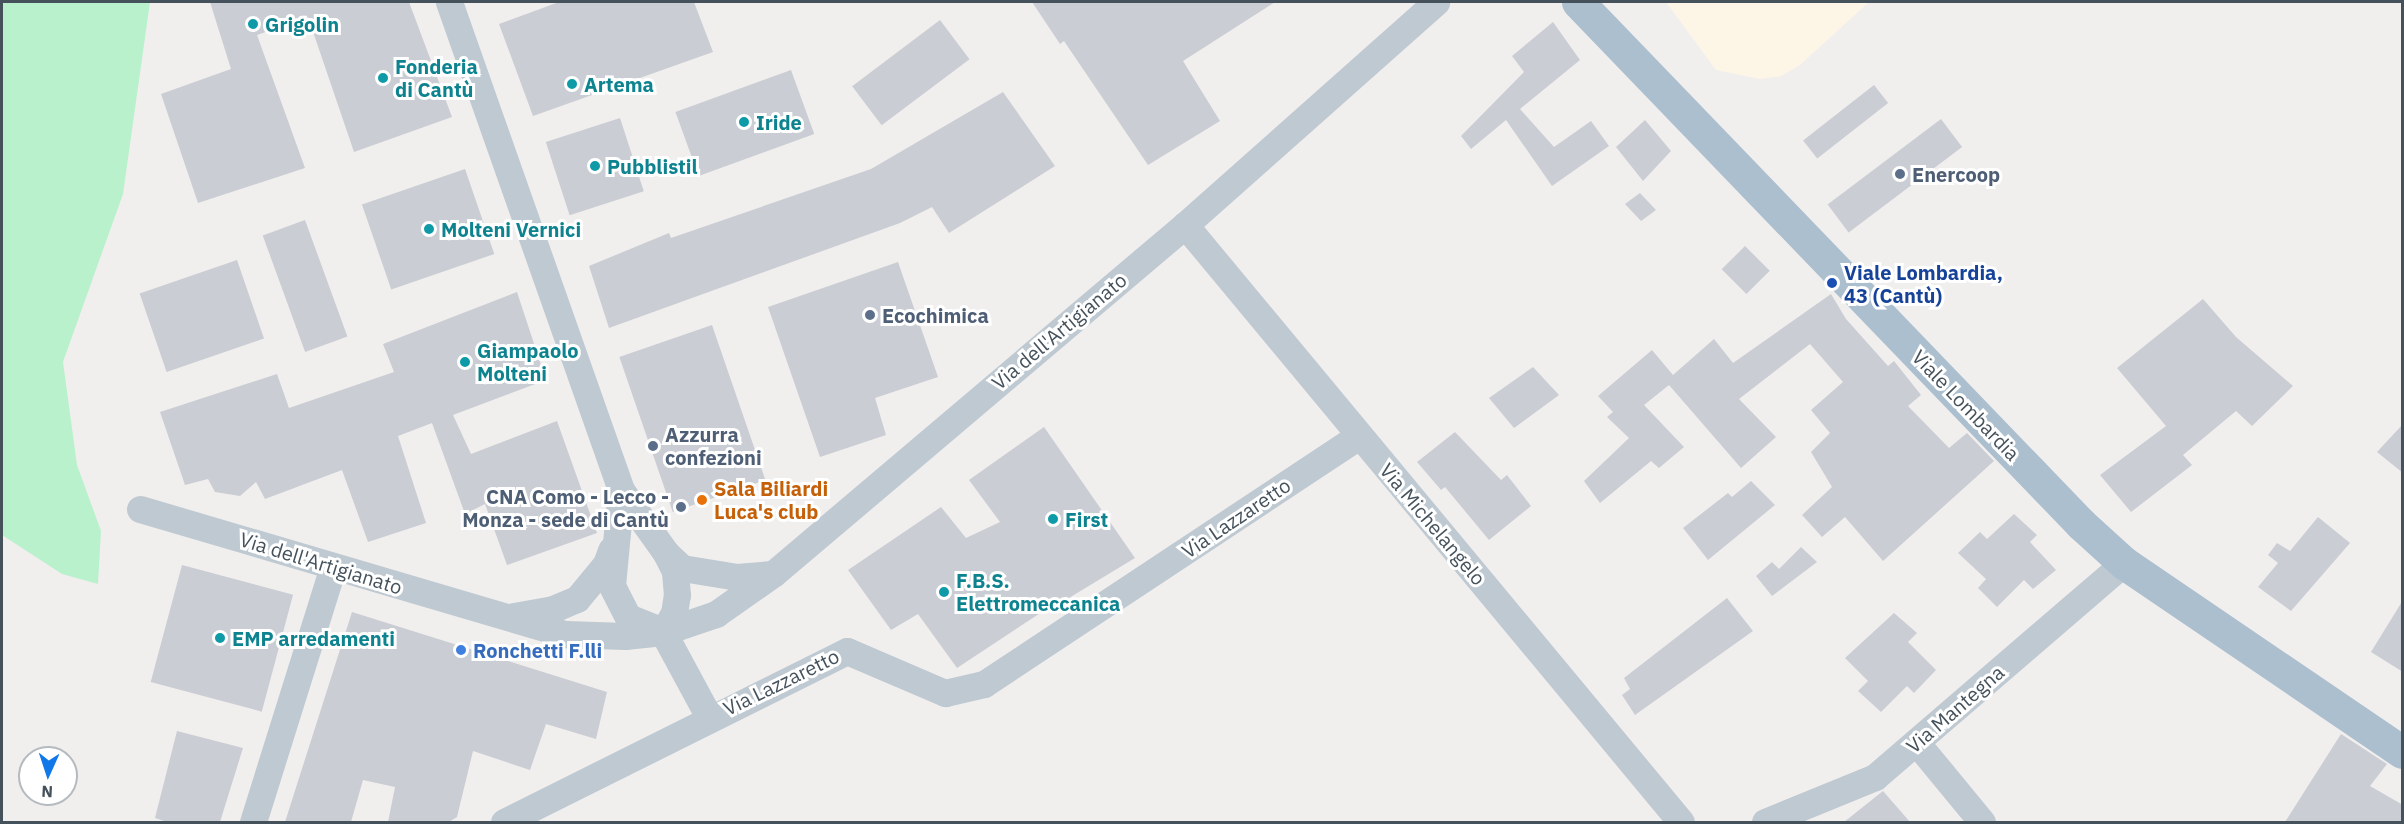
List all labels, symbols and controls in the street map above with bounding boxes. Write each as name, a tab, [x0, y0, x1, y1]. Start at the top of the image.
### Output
place label: Grigolin	[265, 12, 339, 36]
marker: Grigolin	[246, 17, 260, 31]
place label: Fonderia di Cantù	[395, 54, 478, 101]
marker: Fonderia di Cantù	[376, 71, 390, 85]
place label: Artema	[584, 72, 654, 96]
marker: Artema	[565, 77, 579, 91]
place label: Iride	[756, 110, 802, 134]
marker: Iride	[737, 115, 751, 129]
place label: Pubblistil	[607, 154, 697, 178]
marker: Pubblistil	[588, 159, 602, 173]
place label: Enercoop	[1912, 162, 2000, 186]
marker: Enercoop	[1893, 167, 1907, 181]
place label: Molteni Vernici	[441, 217, 581, 241]
marker: Molteni Vernici	[422, 222, 436, 236]
place label: Viale Lombardia, 43 (Cantù)	[1844, 260, 2003, 307]
street label: Via dell'Artigianato	[987, 268, 1131, 394]
marker: Viale Lombardia, 43 (Cantù)	[1825, 276, 1839, 290]
place label: Ecochimica	[882, 303, 989, 327]
marker: Ecochimica	[863, 308, 877, 322]
place label: Giampaolo Molteni	[477, 338, 579, 385]
street label: Viale Lombardia	[1907, 345, 2025, 465]
marker: Giampaolo Molteni	[458, 355, 472, 369]
place label: Azzurra confezioni	[665, 422, 762, 469]
marker: Azzurra confezioni	[646, 439, 660, 453]
street label: Via Michelangelo	[1375, 458, 1491, 590]
street label: Via Lazzaretto	[1177, 473, 1295, 563]
place label: Sala Biliardi Luca's club	[714, 476, 828, 523]
place label: CNA Como - Lecco - Monza - sede di Cantù	[462, 484, 669, 531]
marker: Sala Biliardi Luca's club	[695, 493, 709, 507]
marker: CNA Como - Lecco - Monza - sede di Cantù	[674, 500, 688, 514]
place label: First	[1065, 507, 1108, 531]
marker: First	[1046, 512, 1060, 526]
street label: Via dell'Artigianato	[237, 527, 405, 599]
place label: F.B.S. Elettromeccanica	[956, 568, 1120, 615]
marker: F.B.S. Elettromeccanica	[937, 585, 951, 599]
place label: EMP arredamenti	[232, 626, 395, 650]
marker: EMP arredamenti	[213, 631, 227, 645]
place label: Ronchetti F.lli	[473, 638, 602, 662]
marker: Ronchetti F.lli	[454, 643, 468, 657]
street label: Via Lazzaretto	[719, 644, 843, 720]
street label: Via Mantegna	[1901, 660, 2009, 758]
north arrow	[18, 746, 78, 806]
text: N	[41, 782, 53, 802]

